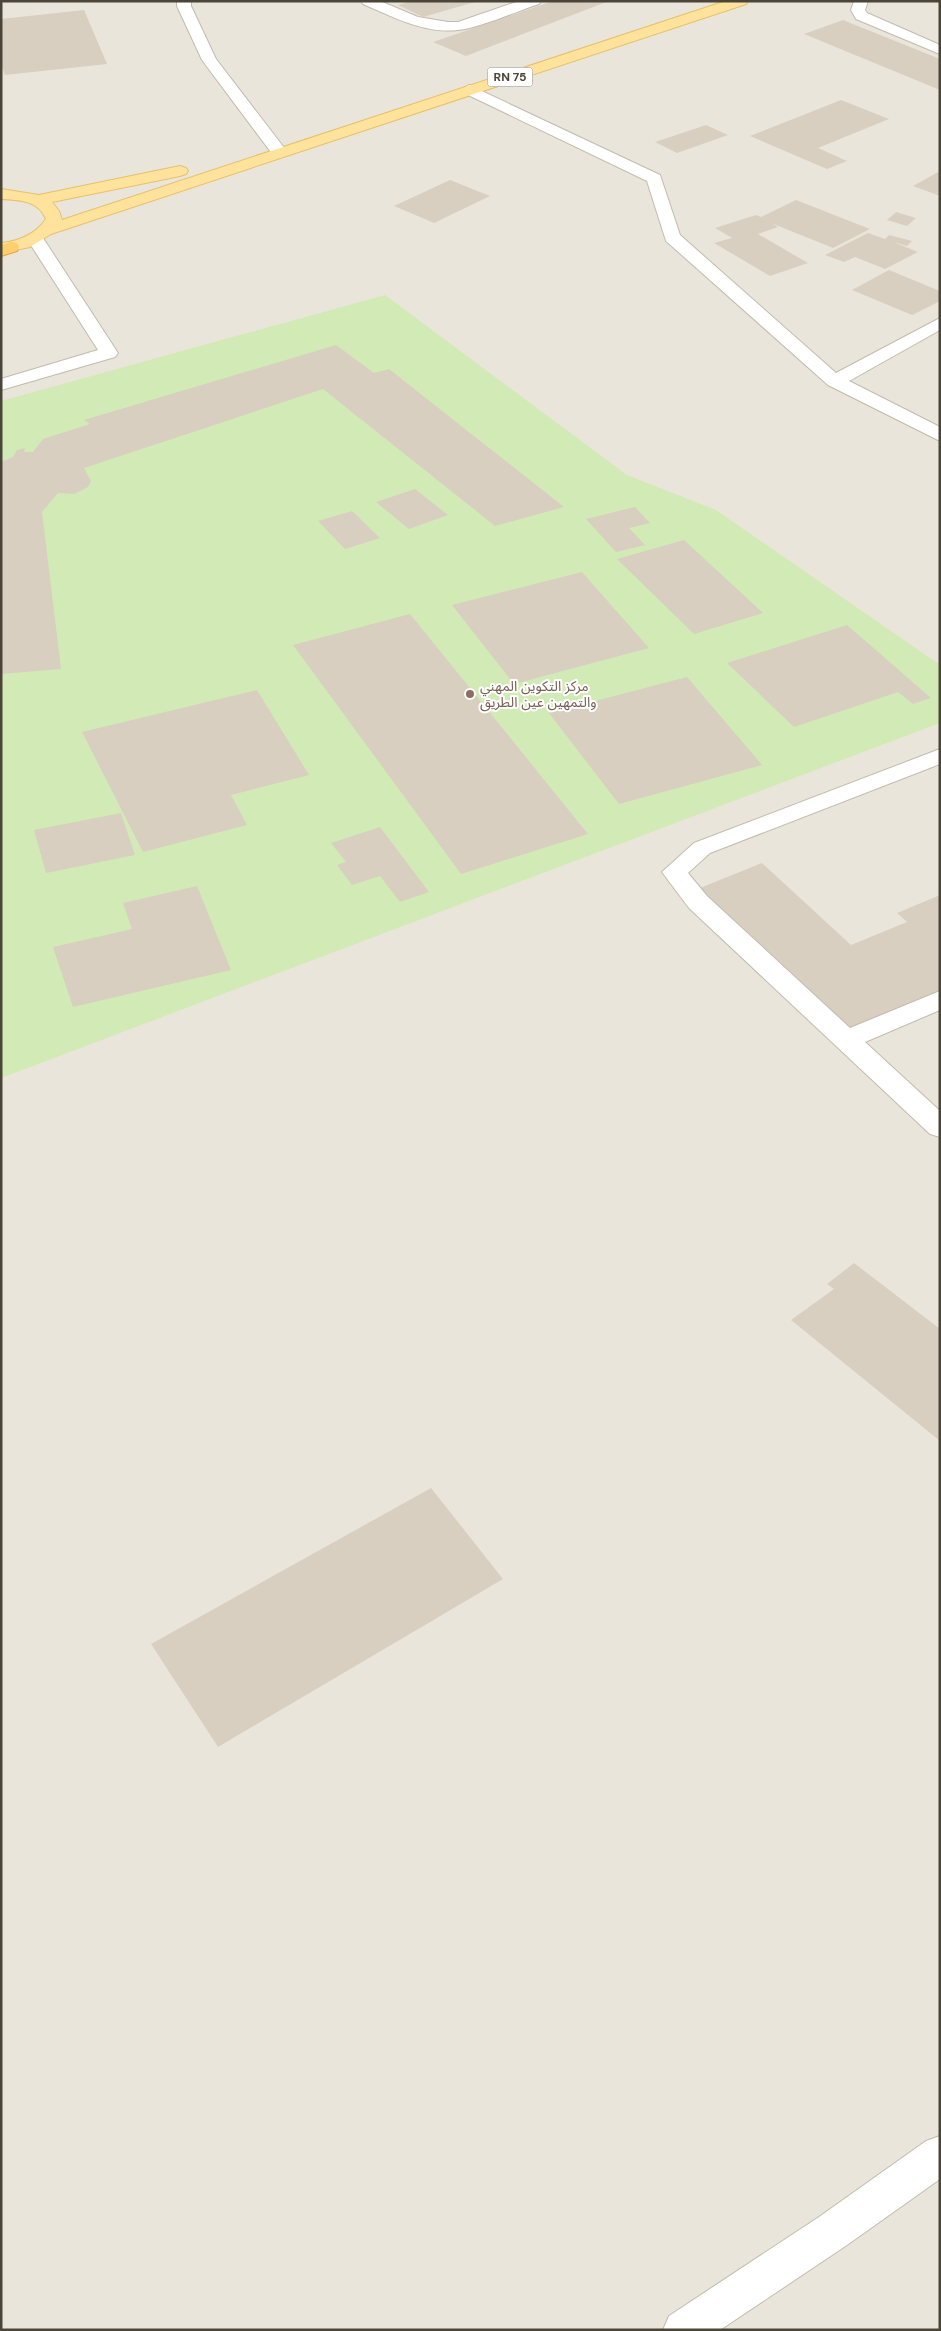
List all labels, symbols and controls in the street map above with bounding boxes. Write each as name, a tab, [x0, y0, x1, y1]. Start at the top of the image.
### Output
road number: RN 75	[488, 68, 532, 86]
place label: مركز التكوين المهني والتمهين عين الطريق	[480, 677, 597, 712]
marker: مركز التكوين المهني والتمهين عين الطريق	[464, 688, 476, 700]

